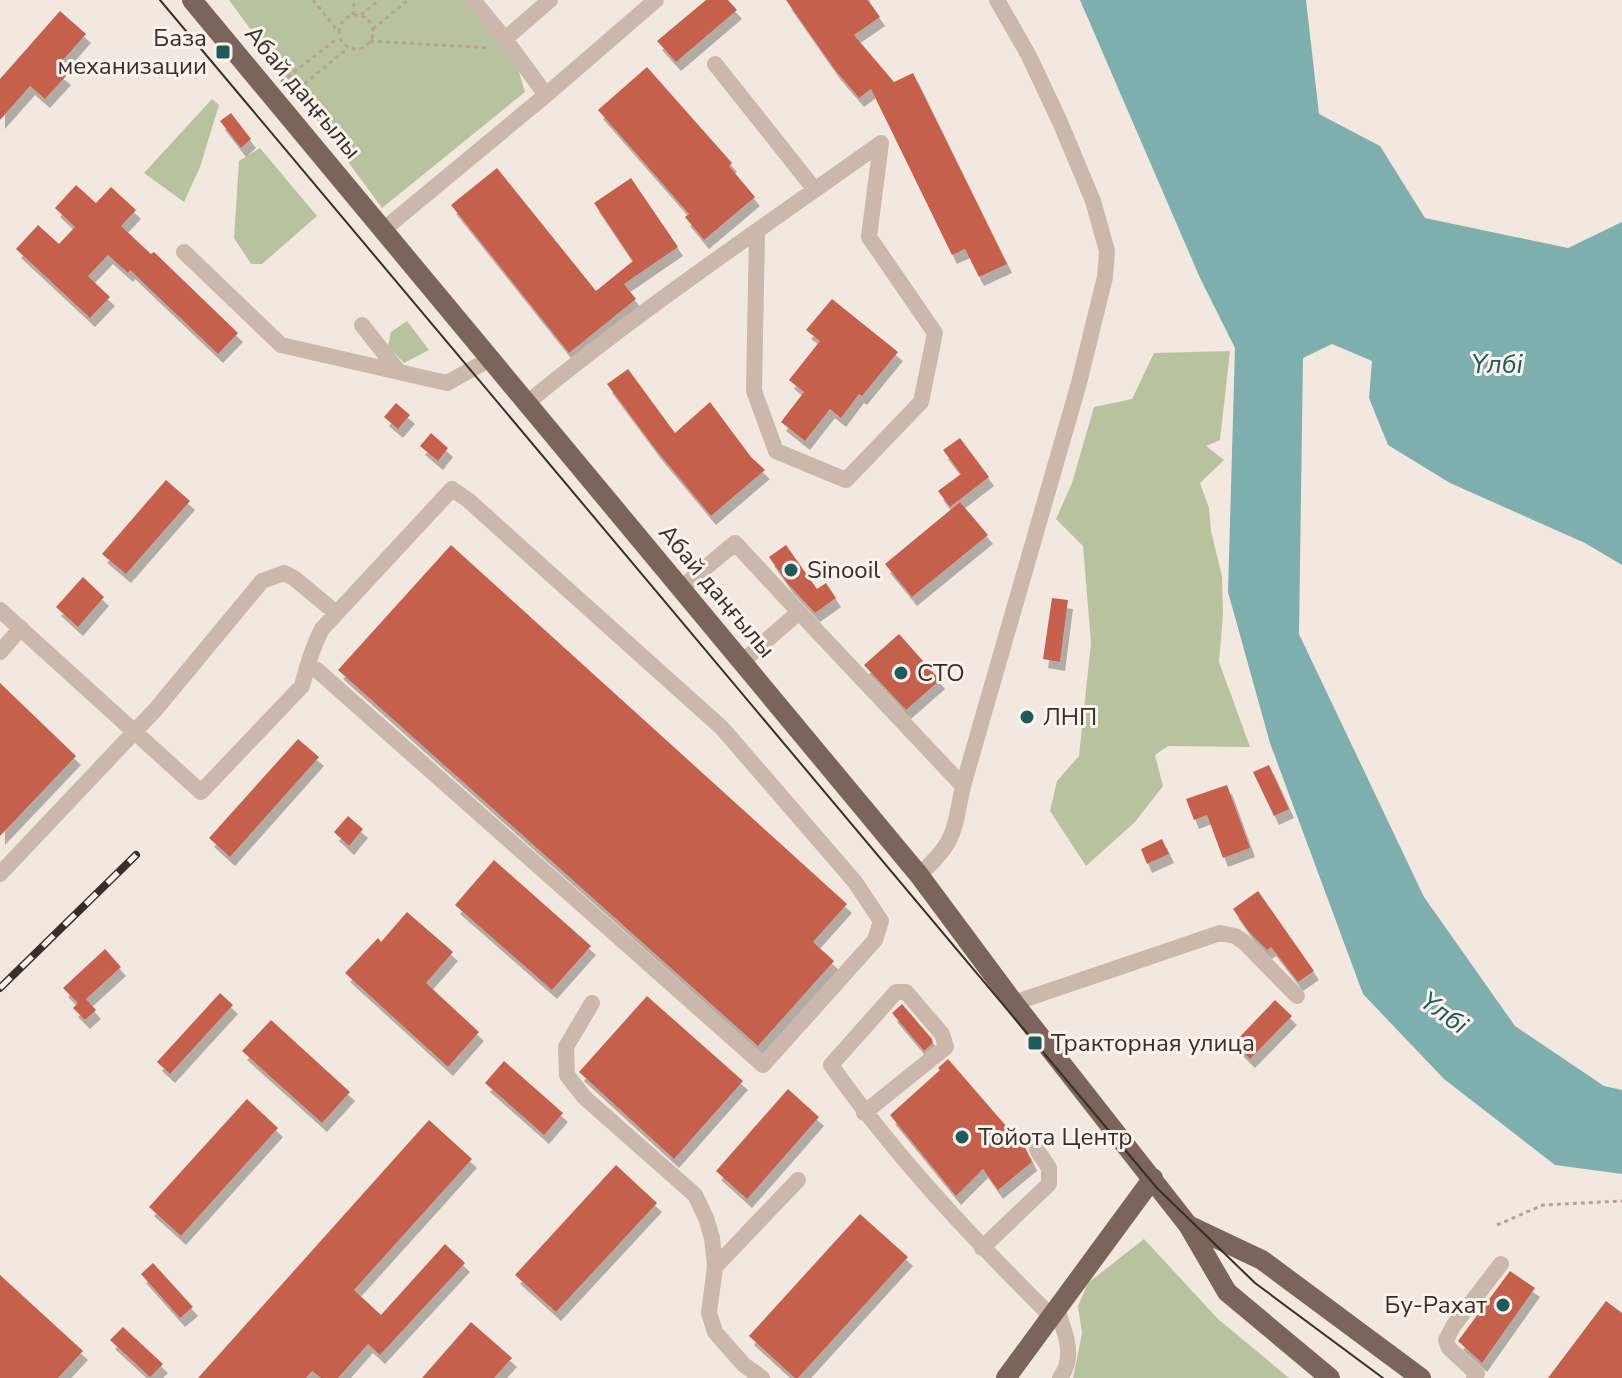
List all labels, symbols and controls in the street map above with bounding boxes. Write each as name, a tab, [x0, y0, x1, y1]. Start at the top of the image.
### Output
street label: Абай даңғылы	[238, 18, 368, 166]
place label: База механизации	[57, 22, 207, 82]
marker: База механизации	[214, 43, 232, 61]
water label: Үлбі	[1471, 347, 1523, 382]
street label: Абай даңғылы	[652, 517, 782, 665]
place label: Sinooil	[807, 554, 880, 586]
marker: Sinooil	[782, 561, 800, 579]
place label: СТО	[917, 657, 965, 689]
marker: СТО	[892, 664, 910, 682]
place label: ЛНП	[1043, 701, 1097, 733]
marker: ЛНП	[1018, 708, 1036, 726]
water label: Үлбі	[1413, 984, 1476, 1043]
place label: Тракторная улица	[1051, 1027, 1255, 1059]
marker: Тракторная улица	[1026, 1034, 1044, 1052]
place label: Тойота Центр	[978, 1121, 1133, 1153]
marker: Тойота Центр	[953, 1128, 971, 1146]
place label: Бу-Рахат	[1385, 1289, 1487, 1321]
marker: Бу-Рахат	[1494, 1296, 1512, 1314]

